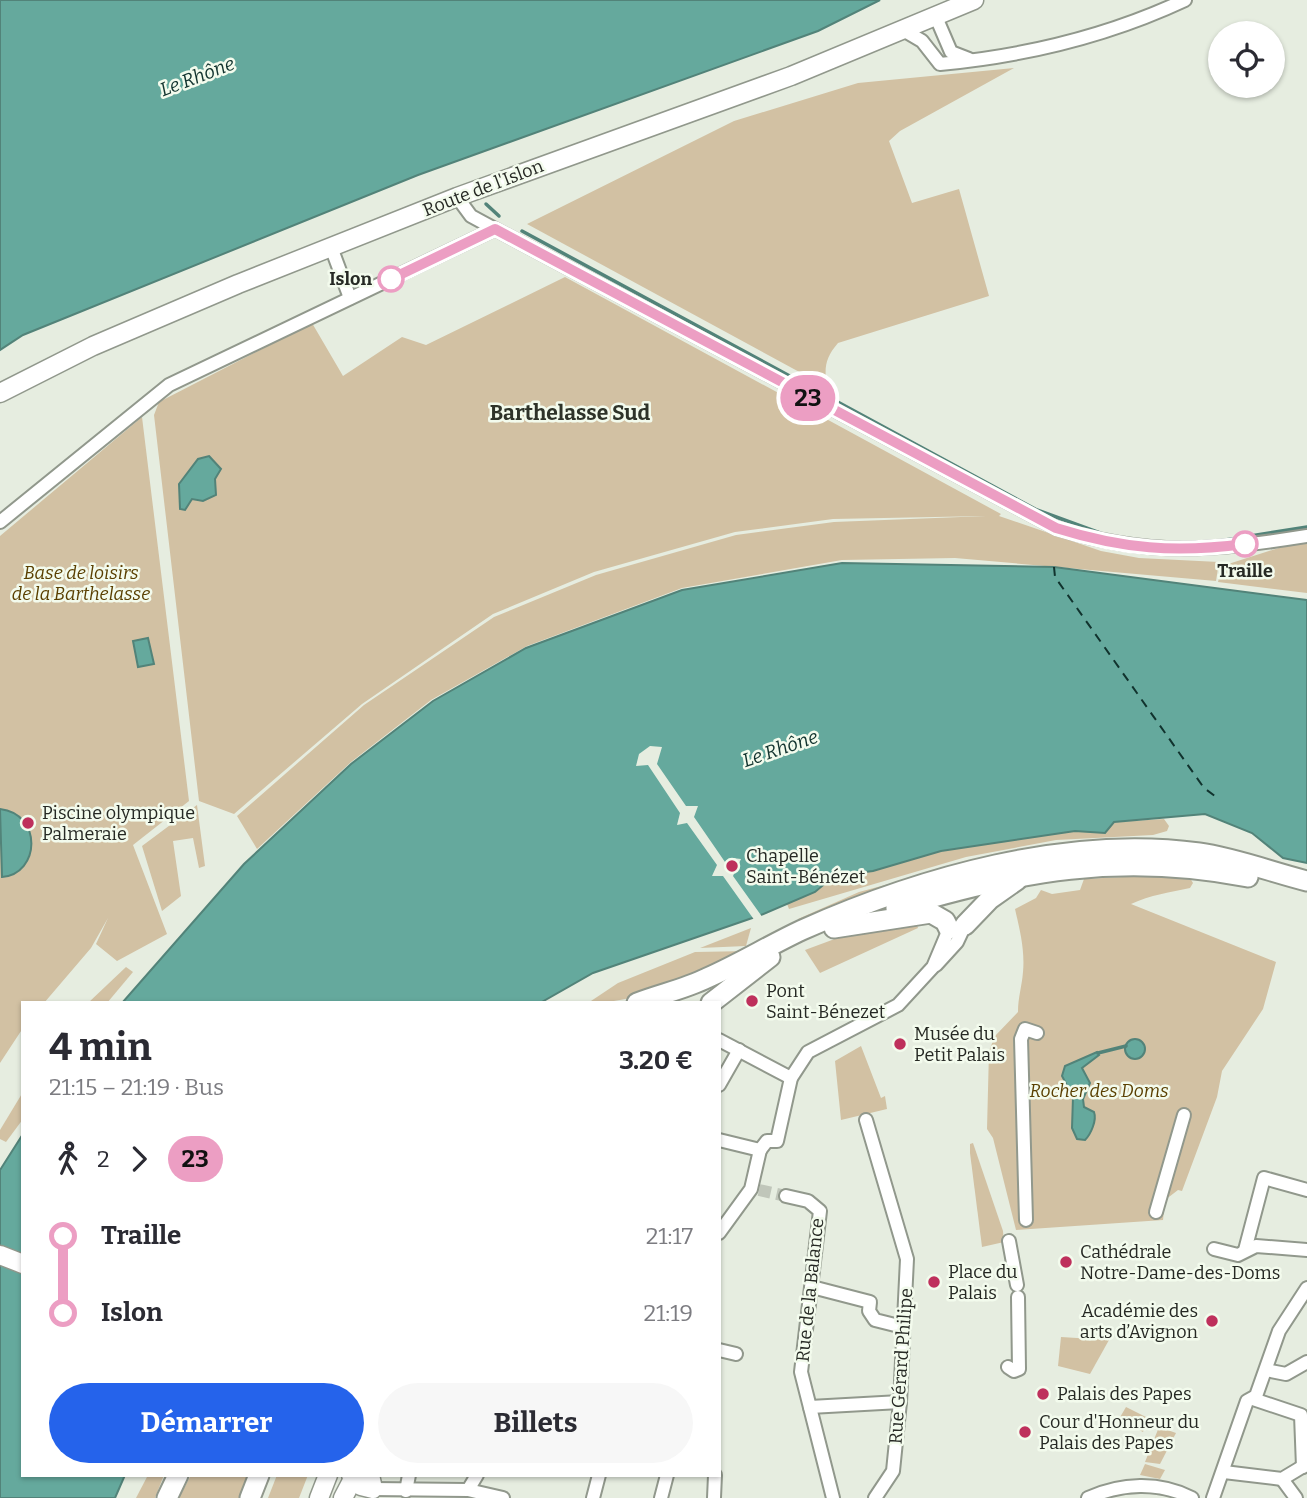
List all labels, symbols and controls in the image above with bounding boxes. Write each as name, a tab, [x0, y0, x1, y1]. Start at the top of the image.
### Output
map controls	[1208, 21, 1285, 98]
button: locate	[1208, 21, 1285, 98]
water label: Le Rhône	[157, 52, 238, 101]
street label: Route de l'Islon	[420, 155, 547, 221]
marker: Islon	[378, 266, 404, 292]
place label: Islon	[329, 268, 372, 290]
line badge: 23	[776, 375, 840, 421]
text: 23	[794, 384, 822, 412]
district label: Barthelasse Sud	[490, 400, 651, 426]
marker: Traille	[1232, 531, 1258, 557]
place label: Traille	[1217, 560, 1273, 582]
park label: Base de loisirs de la Barthelasse	[12, 562, 150, 605]
water label: Le Rhône	[739, 725, 821, 772]
place label: Piscine olympique Palmeraie	[42, 802, 195, 845]
marker: Piscine olympique Palmeraie	[20, 815, 36, 831]
place label: Chapelle Saint-Bénézet	[746, 845, 866, 888]
marker: Chapelle Saint-Bénézet	[724, 858, 740, 874]
place label: Pont Saint-Bénezet	[766, 980, 886, 1023]
marker: Pont Saint-Bénezet	[744, 993, 760, 1009]
place label: Musée du Petit Palais	[914, 1023, 1005, 1066]
text: 4 min	[49, 1024, 152, 1070]
marker: Musée du Petit Palais	[892, 1036, 908, 1052]
text: 3.20 €	[619, 1045, 693, 1076]
text: 21:15 – 21:19 · Bus	[49, 1073, 224, 1101]
park label: Rocher des Doms	[1029, 1080, 1169, 1102]
icon: walk	[49, 1140, 87, 1178]
icon: forward	[120, 1140, 158, 1178]
text: 2	[97, 1145, 110, 1173]
text: 23	[182, 1145, 209, 1173]
street label: Rue de la Balance	[792, 1217, 828, 1363]
text: Traille	[101, 1220, 181, 1251]
text: 21:17	[646, 1222, 693, 1250]
place label: Cathédrale Notre-Dame-des-Doms	[1080, 1241, 1280, 1284]
marker: Cathédrale Notre-Dame-des-Doms	[1058, 1254, 1074, 1270]
place label: Place du Palais	[948, 1261, 1017, 1304]
marker: Place du Palais	[926, 1274, 942, 1290]
street label: Rue Gérard Philipe	[885, 1287, 917, 1445]
text: Islon	[101, 1297, 163, 1328]
text: 21:19	[643, 1299, 693, 1327]
place label: Académie des arts d’Avignon	[1080, 1300, 1199, 1343]
marker: Académie des arts d’Avignon	[1204, 1313, 1220, 1329]
button: Démarrer	[49, 1383, 364, 1463]
button: Billets	[378, 1383, 693, 1463]
place label: Palais des Papes	[1057, 1383, 1192, 1405]
marker: Palais des Papes	[1035, 1386, 1051, 1402]
place label: Cour d'Honneur du Palais des Papes	[1039, 1411, 1199, 1454]
marker: Cour d'Honneur du Palais des Papes	[1017, 1424, 1033, 1440]

